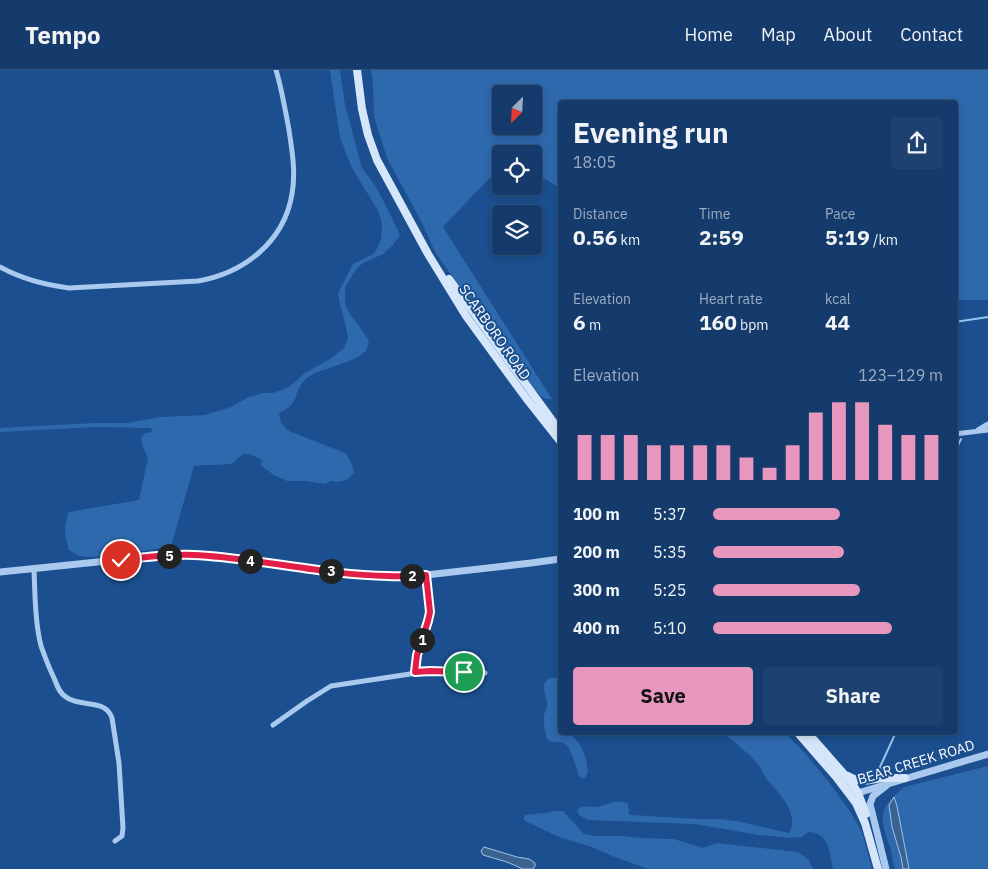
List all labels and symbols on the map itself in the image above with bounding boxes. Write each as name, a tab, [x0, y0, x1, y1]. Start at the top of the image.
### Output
north arrow	[492, 85, 542, 135]
street label: SCARBORO ROAD	[455, 281, 535, 383]
pin	[100, 539, 142, 581]
pin: 5	[156, 544, 182, 568]
pin: 4	[238, 548, 262, 574]
pin: 3	[318, 558, 344, 584]
pin: 2	[400, 564, 424, 588]
pin: 1	[410, 628, 434, 652]
pin	[443, 651, 485, 693]
street label: BEAR CREEK ROAD	[855, 736, 977, 788]

